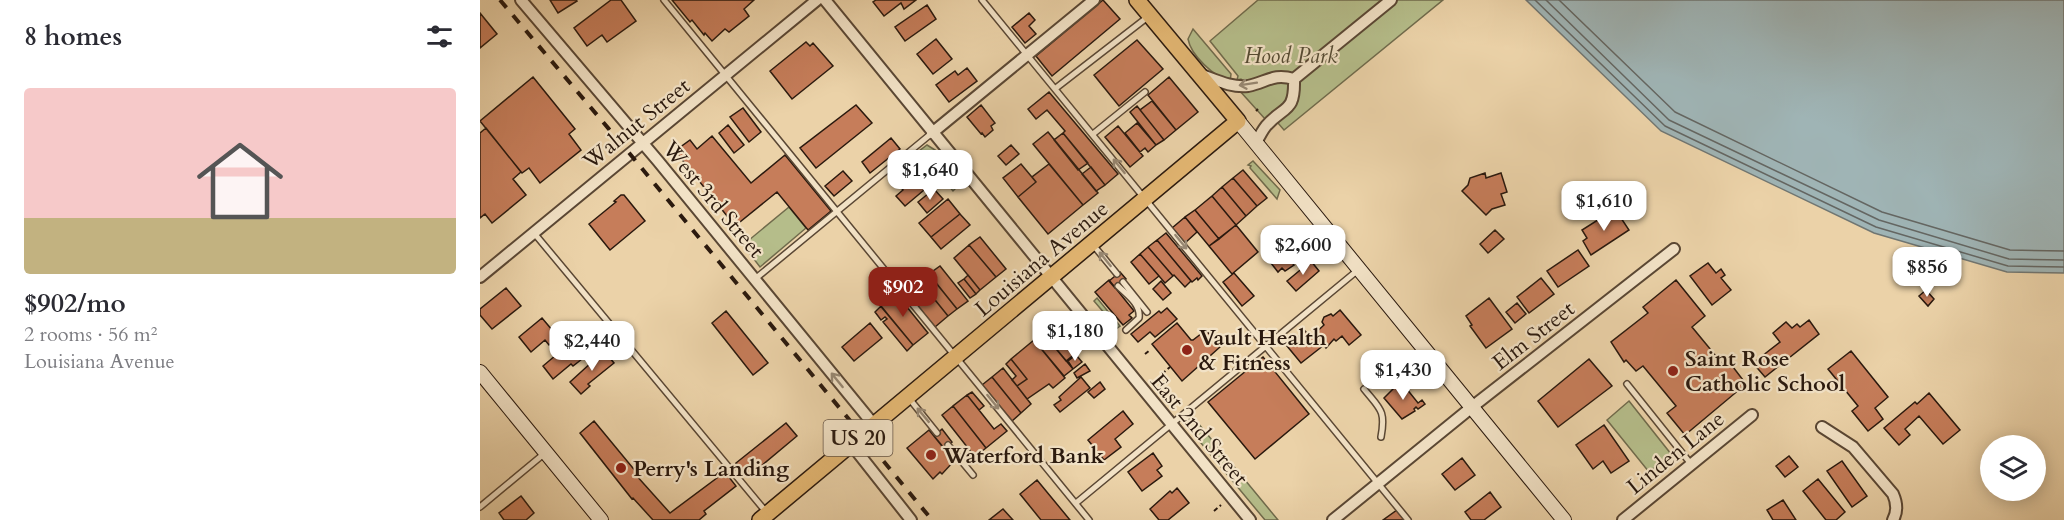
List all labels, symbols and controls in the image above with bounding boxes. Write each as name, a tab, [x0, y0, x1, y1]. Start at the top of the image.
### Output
text: 8 homes	[24, 19, 122, 54]
icon: filters	[423, 20, 456, 53]
park label: Hood Park	[1244, 41, 1338, 71]
street label: Walnut Street	[576, 71, 697, 177]
one-way arrow	[1238, 79, 1258, 90]
icon: home	[186, 127, 294, 235]
street label: West 3rd Street	[655, 134, 771, 265]
pin: $1,640	[881, 150, 979, 201]
text: $1,640	[901, 156, 959, 183]
one-way arrow	[1113, 158, 1126, 174]
pin: $1,610	[1555, 181, 1653, 232]
text: $1,610	[1575, 187, 1633, 214]
street label: Louisiana Avenue	[969, 194, 1115, 324]
pin: $2,600	[1254, 225, 1352, 276]
text: $2,600	[1274, 231, 1332, 258]
one-way arrow	[1174, 234, 1187, 250]
pin: $856	[1891, 247, 1963, 298]
one-way arrow	[1098, 252, 1112, 267]
text: $856	[1907, 253, 1947, 280]
pin: $902	[867, 267, 939, 318]
text: $902	[883, 273, 923, 300]
text: $902/mo	[24, 286, 126, 321]
street label: Elm Street	[1486, 294, 1581, 377]
pin: $1,180	[1026, 311, 1124, 362]
text: $1,180	[1046, 317, 1104, 344]
text: 2 rooms · 56 m²	[24, 321, 157, 348]
pin: $2,440	[543, 321, 641, 372]
place label: Vault Health & Fitness	[1199, 323, 1327, 378]
text: $2,440	[563, 327, 621, 354]
marker: Vault Health & Fitness	[1180, 343, 1194, 357]
place label: Saint Rose Catholic School	[1685, 344, 1846, 399]
text: Louisiana Avenue	[24, 348, 175, 375]
pin: $1,430	[1354, 350, 1452, 401]
text: $1,430	[1374, 356, 1432, 383]
marker: Saint Rose Catholic School	[1666, 364, 1680, 378]
street label: East 2nd Street	[1144, 367, 1255, 492]
one-way arrow	[831, 372, 844, 388]
one-way arrow	[987, 394, 1000, 410]
street label: Linden Lane	[1621, 404, 1731, 501]
one-way arrow	[916, 407, 929, 423]
road number: US 20	[824, 420, 892, 456]
map controls	[1980, 435, 2046, 501]
button: layers	[1980, 435, 2046, 501]
place label: Waterford Bank	[942, 441, 1105, 471]
marker: Waterford Bank	[924, 448, 938, 462]
place label: Perry's Landing	[633, 454, 790, 484]
marker: Perry's Landing	[614, 461, 628, 475]

